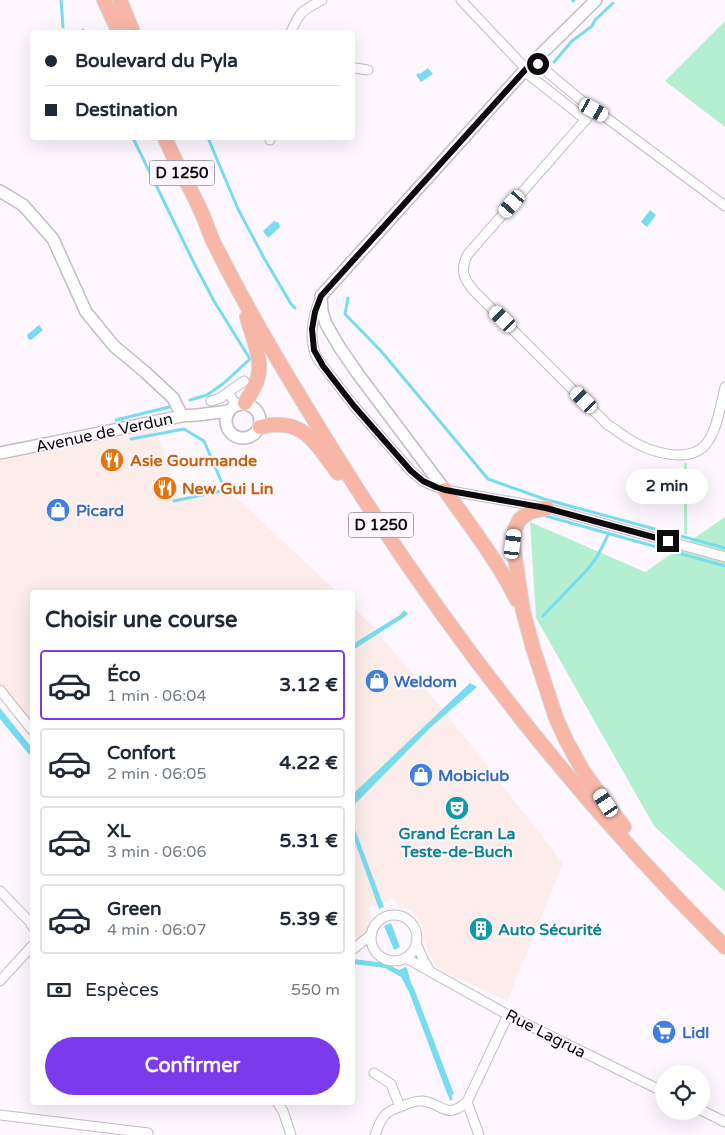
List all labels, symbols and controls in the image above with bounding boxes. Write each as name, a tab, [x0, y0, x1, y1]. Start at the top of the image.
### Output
text: Boulevard du Pyla	[75, 50, 238, 72]
route start	[527, 53, 549, 75]
car	[577, 96, 610, 124]
text: Destination	[75, 99, 178, 121]
road number: D 1250	[150, 160, 214, 186]
car	[496, 188, 527, 220]
car	[486, 303, 519, 335]
car	[568, 384, 599, 416]
street label: Avenue de Verdun	[34, 409, 175, 457]
restaurant icon: Asie Gourmande	[99, 447, 125, 473]
place label: Asie Gourmande	[130, 451, 257, 471]
callout: 2 min	[627, 468, 709, 504]
restaurant icon: New Gui Lin	[152, 475, 178, 501]
text: 2 min	[646, 476, 688, 496]
place label: New Gui Lin	[182, 479, 273, 499]
shop icon: Picard	[45, 497, 71, 523]
place label: Picard	[76, 501, 124, 521]
road number: D 1250	[348, 512, 414, 538]
car	[503, 528, 522, 560]
route end	[657, 530, 679, 552]
text: Choisir une course	[45, 607, 238, 633]
icon: car	[47, 663, 92, 708]
text: Éco	[107, 664, 140, 686]
shop icon: Weldom	[364, 668, 390, 694]
place label: Weldom	[394, 672, 457, 692]
text: 3.12 €	[279, 674, 338, 696]
text: 1 min · 06:04	[107, 686, 206, 706]
icon: car	[47, 741, 92, 786]
text: Confort	[107, 742, 176, 764]
text: 4.22 €	[279, 752, 338, 774]
shop icon: Mobiclub	[408, 762, 434, 788]
text: 2 min · 06:05	[107, 764, 206, 784]
place label: Mobiclub	[438, 766, 509, 786]
car	[591, 786, 620, 820]
theatre icon: Grand Écran La Teste-de-Buch	[444, 795, 470, 821]
icon: car	[47, 819, 92, 864]
text: XL	[107, 820, 131, 842]
place label: Grand Écran La Teste-de-Buch	[399, 824, 515, 862]
text: 5.31 €	[280, 830, 338, 852]
text: 3 min · 06:06	[107, 842, 206, 862]
icon: car	[47, 897, 92, 942]
text: Green	[107, 898, 161, 920]
text: 5.39 €	[280, 908, 338, 930]
building icon: Auto Sécurité	[468, 916, 494, 942]
text: 4 min · 06:07	[107, 920, 206, 940]
place label: Auto Sécurité	[498, 920, 602, 940]
icon: cash	[45, 976, 73, 1004]
text: Espèces	[85, 979, 159, 1001]
text: 550 m	[291, 980, 340, 1000]
street label: Rue Lagrua	[502, 1005, 589, 1063]
supermarket icon: Lidl	[651, 1019, 677, 1045]
place label: Lidl	[682, 1023, 709, 1043]
button: Confirmer	[45, 1037, 340, 1095]
map controls	[655, 1065, 710, 1120]
button: locate	[655, 1065, 710, 1120]

